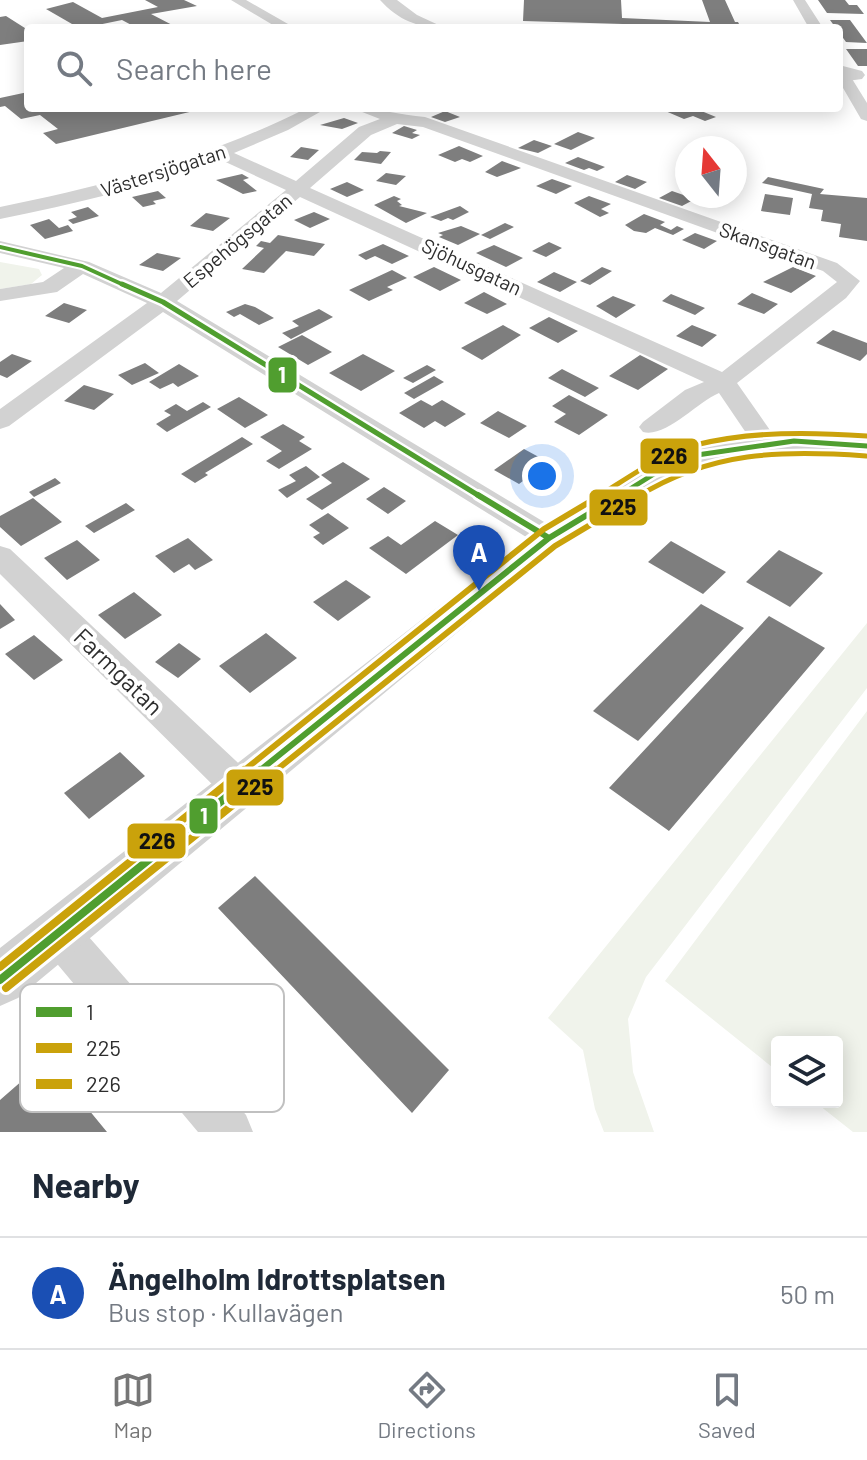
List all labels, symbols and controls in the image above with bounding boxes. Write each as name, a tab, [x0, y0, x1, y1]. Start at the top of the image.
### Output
search box	[24, 24, 843, 112]
icon: search	[52, 46, 96, 90]
text: Search here	[116, 50, 272, 86]
north arrow	[675, 136, 747, 208]
street label: Västersjögatan	[98, 139, 228, 201]
street label: Espehögsgatan	[178, 188, 296, 292]
street label: Skansgatan	[716, 216, 820, 274]
street label: Sjöhusgatan	[418, 232, 526, 300]
line badge: 1	[267, 356, 298, 394]
text: 1	[278, 361, 286, 387]
line badge: 226	[639, 437, 700, 475]
text: 226	[651, 442, 687, 468]
your location	[522, 456, 562, 496]
line badge: 225	[588, 488, 649, 527]
text: 225	[600, 493, 636, 519]
pin: A	[453, 525, 505, 591]
street label: Farmgatan	[68, 621, 170, 721]
line badge: 225	[225, 768, 285, 807]
text: 225	[237, 773, 273, 799]
line badge: 1	[188, 797, 219, 835]
text: 1	[200, 802, 208, 828]
line badge: 226	[126, 822, 187, 860]
text: 226	[139, 827, 175, 853]
legend	[20, 984, 284, 1112]
text: 1	[86, 998, 94, 1024]
text: 225	[86, 1034, 121, 1060]
map controls	[771, 1036, 843, 1108]
button: layers	[771, 1036, 843, 1108]
text: 226	[86, 1070, 121, 1096]
text: Nearby	[32, 1164, 140, 1205]
text: Ängelholm Idrottsplatsen	[108, 1260, 446, 1296]
text: A	[49, 1278, 67, 1309]
text: 50 m	[780, 1278, 835, 1309]
text: Bus stop · Kullavägen	[108, 1296, 344, 1327]
tab: Map	[111, 1368, 155, 1442]
tab: Directions	[377, 1368, 476, 1442]
tab: Saved	[698, 1368, 756, 1442]

